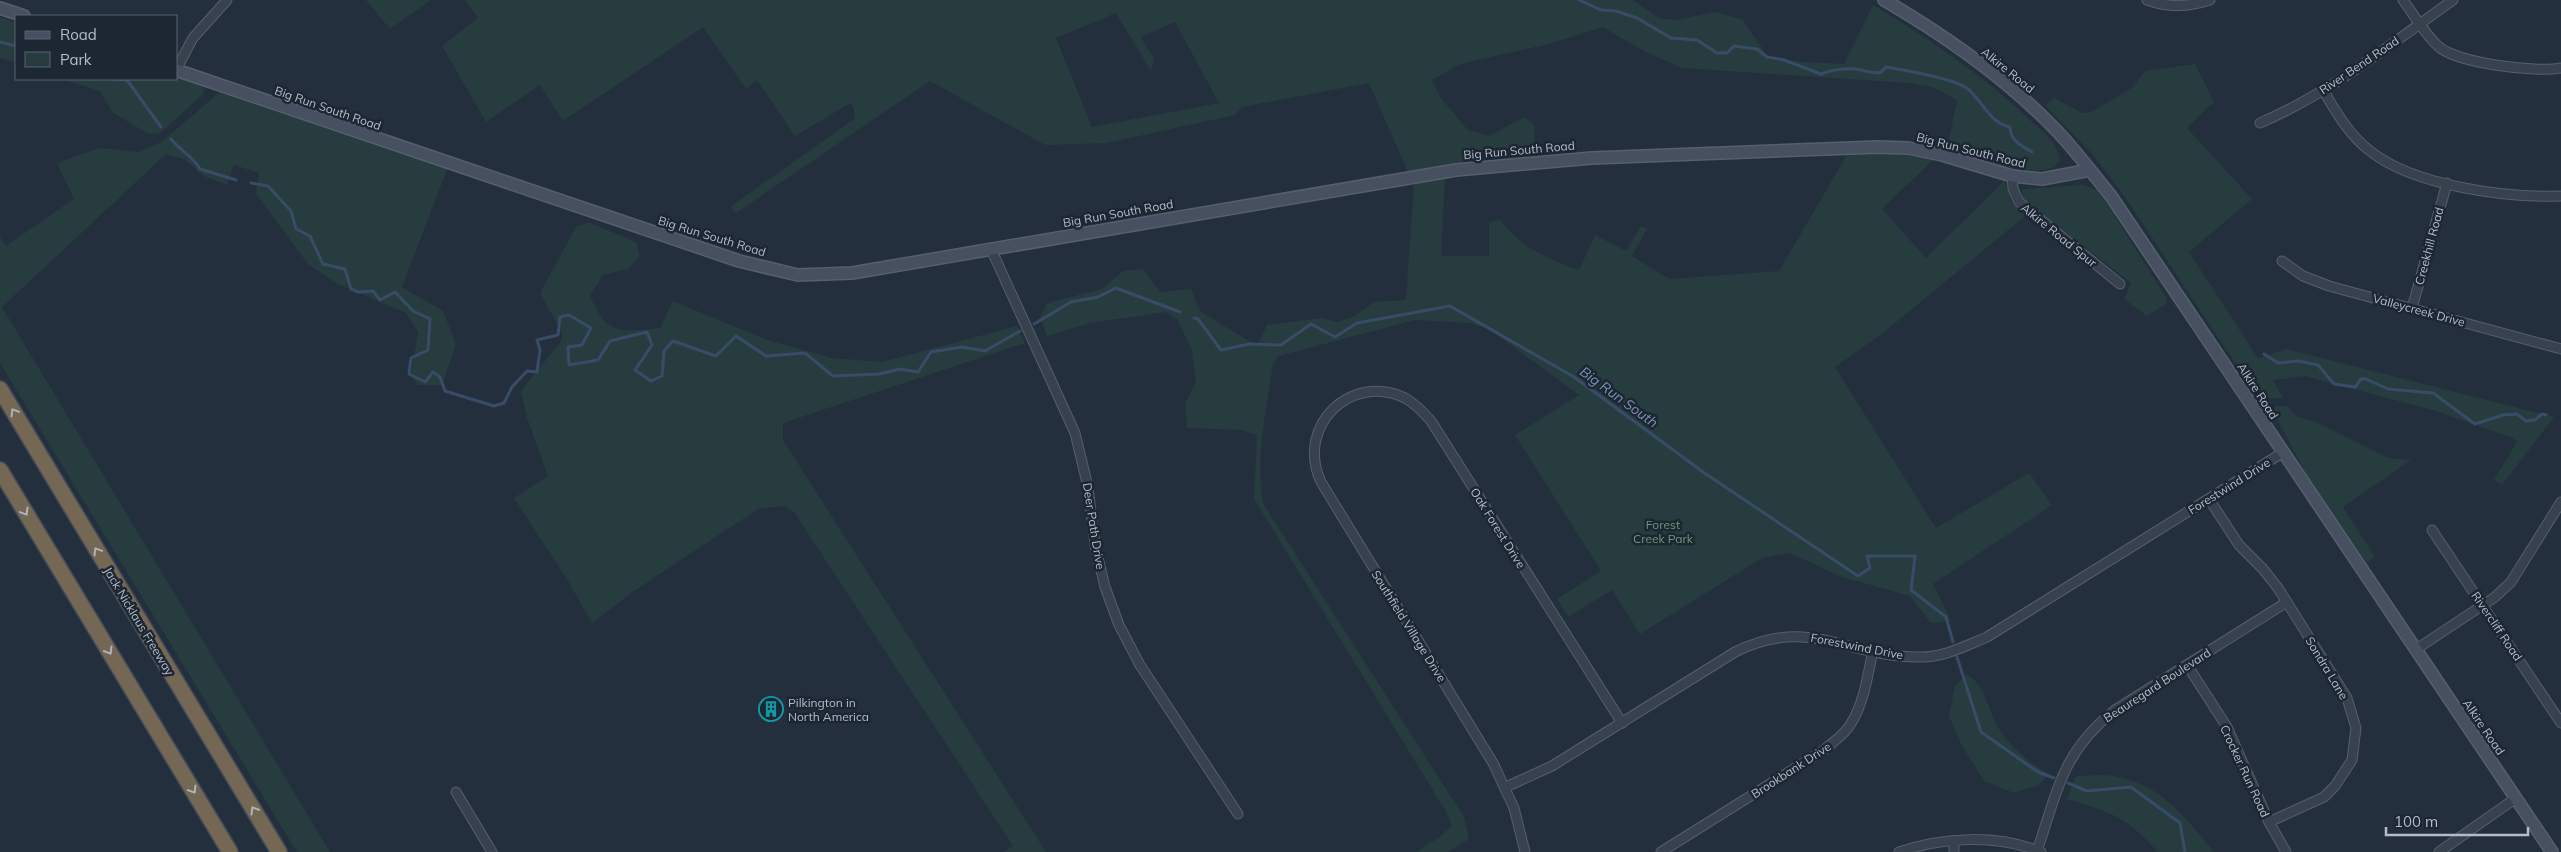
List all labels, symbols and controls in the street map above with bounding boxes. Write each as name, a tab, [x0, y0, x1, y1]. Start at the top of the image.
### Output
legend	[15, 15, 178, 80]
text: Road	[60, 25, 97, 44]
street label: River Bend Road	[2316, 33, 2402, 97]
street label: Alkire Road	[1978, 44, 2038, 96]
text: Park	[60, 50, 92, 69]
street label: Big Run South Road	[273, 83, 383, 133]
street label: Big Run South Road	[1915, 129, 2027, 171]
street label: Big Run South Road	[1463, 138, 1575, 162]
street label: Big Run South Road	[1062, 196, 1174, 230]
street label: Alkire Road Spur	[2018, 200, 2100, 271]
street label: Creekhill Road	[2411, 205, 2447, 287]
street label: Big Run South Road	[656, 212, 768, 260]
street label: Valleycreek Drive	[2371, 290, 2467, 330]
street label: Alkire Road	[2234, 360, 2282, 422]
water label: Big Run South	[1576, 363, 1662, 431]
one-way arrow	[10, 408, 20, 417]
street label: Forestwind Drive	[2185, 455, 2273, 517]
street label: Deer Path Drive	[1080, 482, 1108, 570]
street label: Oak Forest Drive	[1467, 485, 1529, 571]
one-way arrow	[19, 506, 29, 515]
park label: Forest Creek Park	[1633, 517, 1694, 546]
one-way arrow	[94, 548, 104, 557]
street label: Jack Nicklaus Freeway	[101, 564, 178, 679]
street label: Southfield Village Drive	[1368, 567, 1450, 685]
street label: Rivercliff Road	[2468, 588, 2526, 664]
street label: Forestwind Drive	[1809, 630, 1905, 662]
street label: Sondra Lane	[2302, 634, 2352, 702]
one-way arrow	[103, 645, 113, 654]
street label: Beauregard Boulevard	[2101, 645, 2213, 725]
place label: Pilkington in North America	[788, 695, 869, 724]
building icon: Pilkington in North America	[758, 696, 784, 722]
street label: Alkire Road	[2460, 696, 2508, 758]
street label: Crocker Run Road	[2217, 722, 2273, 820]
street label: Brookbank Drive	[1748, 739, 1834, 801]
one-way arrow	[186, 784, 196, 793]
scale bar	[2386, 804, 2528, 836]
one-way arrow	[250, 807, 260, 816]
text: 100 m	[2394, 812, 2438, 831]

